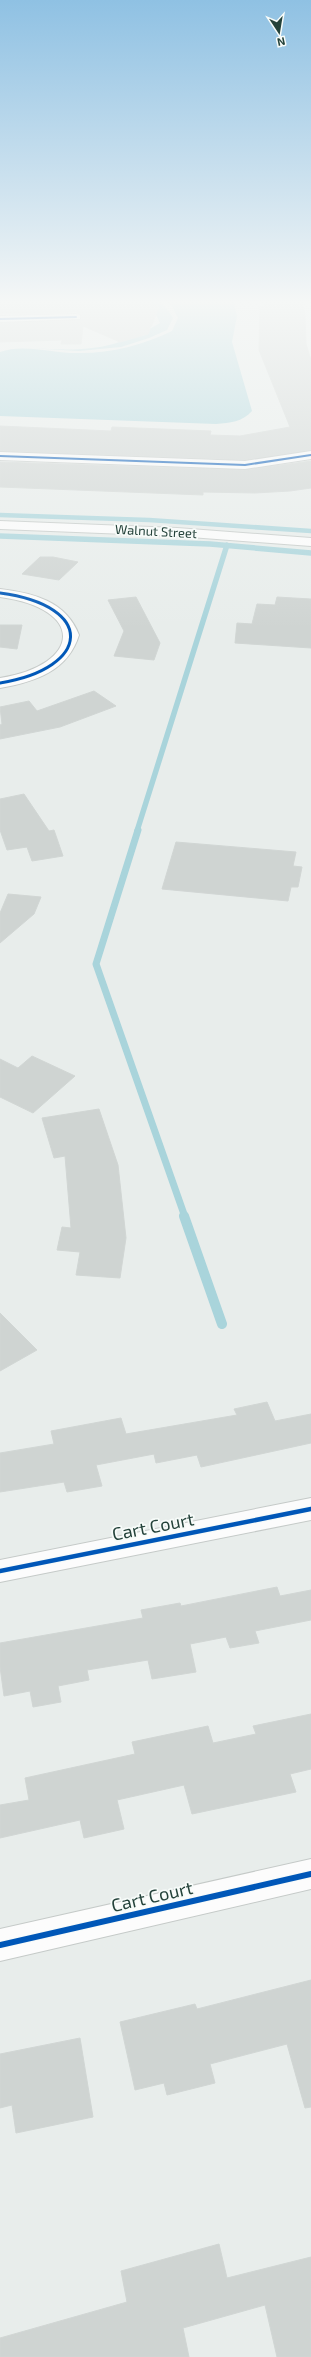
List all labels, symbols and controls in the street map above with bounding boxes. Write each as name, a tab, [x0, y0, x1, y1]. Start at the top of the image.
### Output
north arrow	[259, 12, 299, 52]
text: N	[276, 35, 286, 49]
street label: Walnut Street	[115, 521, 197, 541]
street label: Cart Court	[110, 1507, 196, 1545]
street label: Cart Court	[109, 1876, 195, 1916]

